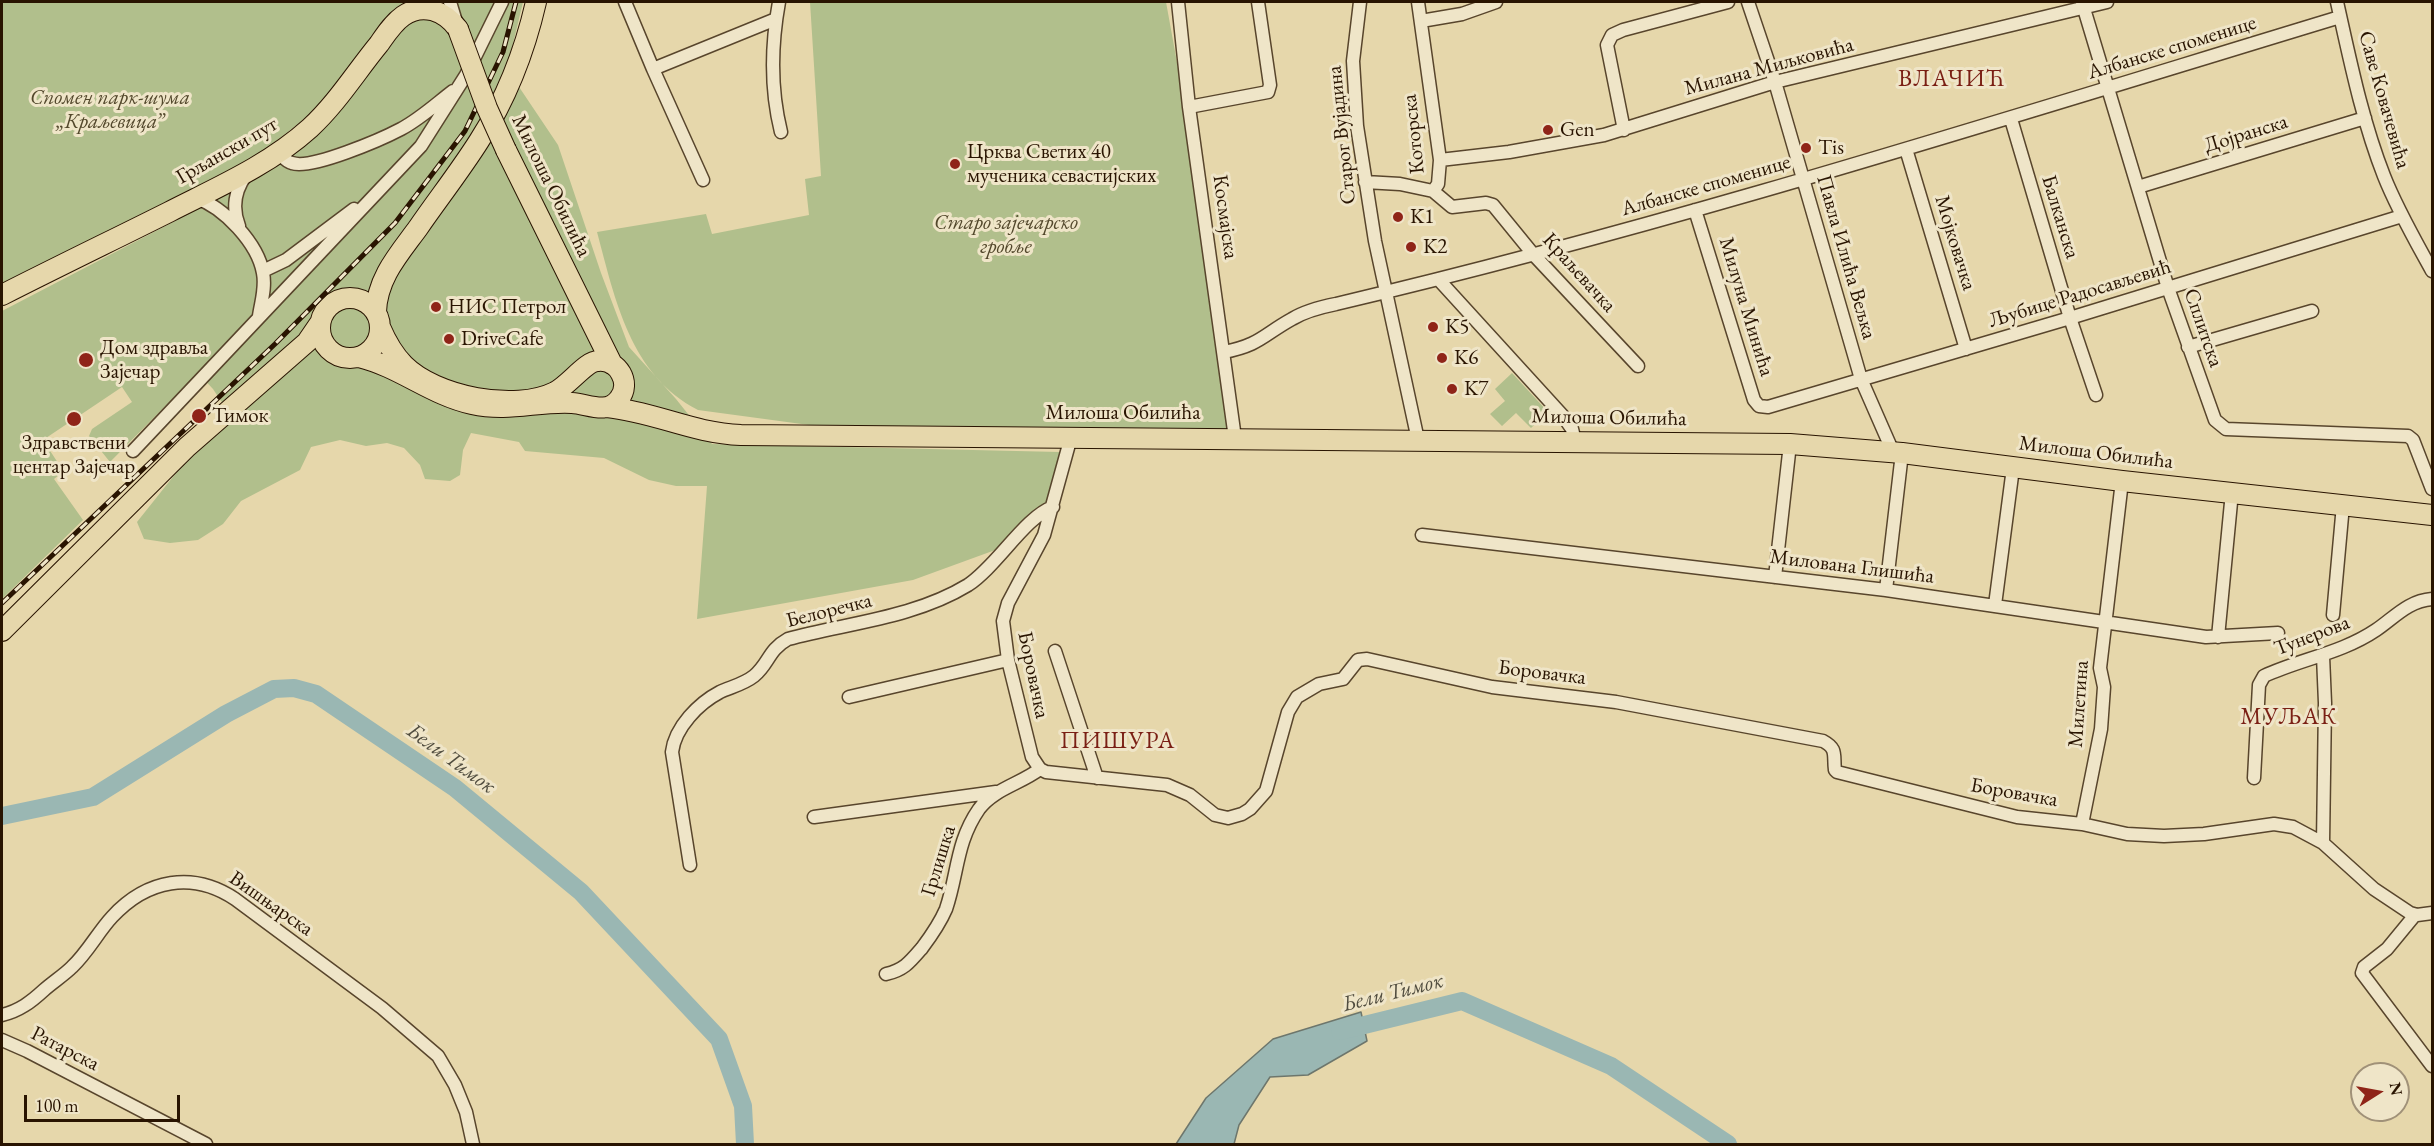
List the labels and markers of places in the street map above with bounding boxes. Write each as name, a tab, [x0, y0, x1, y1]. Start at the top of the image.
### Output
place label: Gen	[1560, 117, 1595, 143]
marker: Gen	[1541, 123, 1555, 137]
place label: Tis	[1818, 135, 1844, 161]
place label: Црква Светих 40 мученика севастијских	[967, 139, 1156, 189]
marker: Tis	[1799, 141, 1813, 155]
marker: Црква Светих 40 мученика севастијских	[948, 157, 962, 171]
place label: K1	[1410, 204, 1434, 230]
marker: K1	[1391, 210, 1405, 224]
place label: K2	[1423, 234, 1447, 260]
marker: K2	[1404, 240, 1418, 254]
place label: НИС Петрол	[448, 294, 566, 320]
marker: НИС Петрол	[429, 300, 443, 314]
place label: K5	[1445, 314, 1469, 340]
marker: K5	[1426, 320, 1440, 334]
place label: DriveCafe	[461, 326, 543, 352]
marker: DriveCafe	[442, 332, 456, 346]
place label: Дом здравља Зајечар	[100, 335, 208, 385]
place label: K6	[1454, 345, 1478, 371]
marker: Дом здравља Зајечар	[77, 351, 95, 369]
marker: K6	[1435, 351, 1449, 365]
place label: K7	[1464, 376, 1488, 402]
marker: K7	[1445, 382, 1459, 396]
place label: Тимок	[212, 403, 269, 429]
marker: Тимок	[190, 407, 208, 425]
marker: Здравствени центар Зајечар	[65, 410, 83, 428]
place label: Здравствени центар Зајечар	[13, 430, 135, 480]

